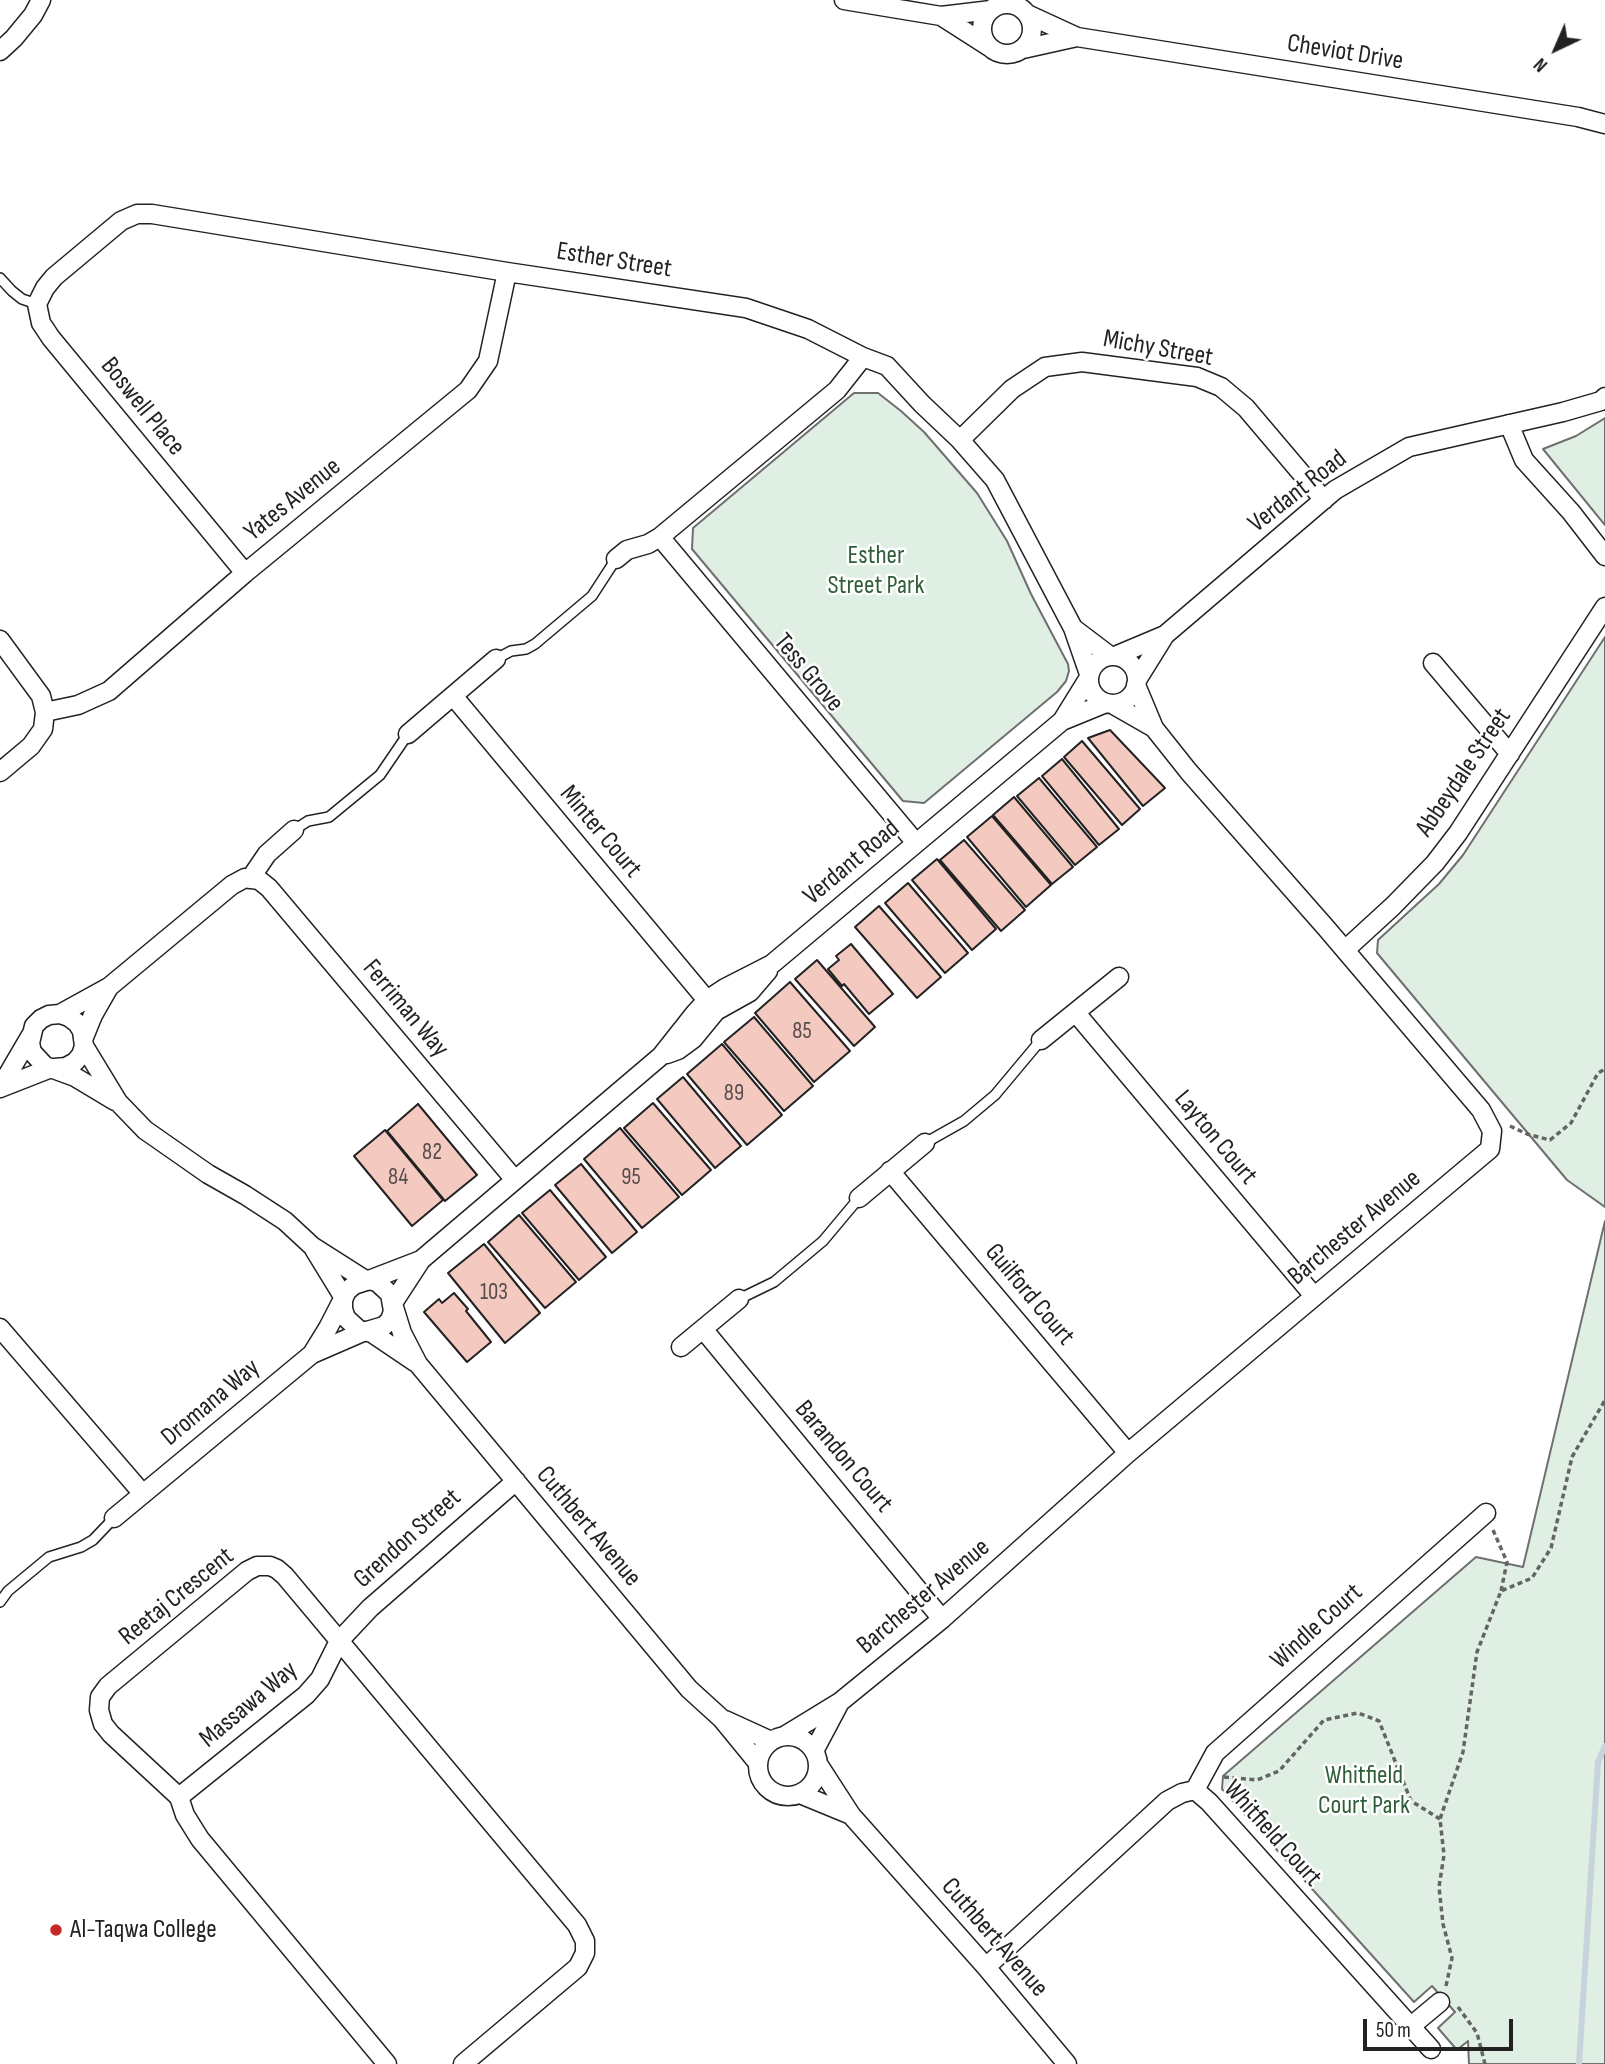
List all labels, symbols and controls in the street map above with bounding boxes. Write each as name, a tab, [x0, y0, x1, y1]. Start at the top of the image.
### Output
north arrow	[1521, 14, 1591, 84]
street label: Cheviot Drive	[1285, 28, 1405, 78]
text: N	[1529, 53, 1553, 76]
street label: Esther Street	[554, 237, 674, 285]
street label: Michy Street	[1101, 324, 1215, 374]
street label: Boswell Place	[93, 352, 191, 462]
street label: Verdant Road	[1243, 444, 1353, 540]
street label: Yates Avenue	[239, 452, 347, 548]
park label: Esther Street Park	[827, 540, 925, 602]
street label: Tess Grove	[766, 627, 850, 719]
street label: Abbeydale Street	[1410, 703, 1518, 843]
street label: Minter Court	[552, 779, 648, 885]
street label: Verdant Road	[798, 814, 906, 912]
street label: Ferriman Way	[355, 954, 455, 1064]
house number: 85	[792, 1018, 812, 1046]
house number: 89	[724, 1080, 744, 1108]
street label: Layton Court	[1167, 1085, 1263, 1191]
house number: 82	[422, 1139, 442, 1167]
house number: 84	[388, 1164, 408, 1192]
house number: 95	[621, 1164, 641, 1192]
street label: Barchester Avenue	[1282, 1164, 1428, 1292]
street label: Guilford Court	[977, 1238, 1081, 1352]
house number: 103	[480, 1279, 508, 1307]
street label: Dromana Way	[156, 1353, 266, 1453]
street label: Barandon Court	[787, 1395, 899, 1519]
street label: Cuthbert Avenue	[529, 1461, 647, 1593]
street label: Grendon Street	[348, 1483, 468, 1595]
street label: Barchester Avenue	[851, 1533, 997, 1661]
street label: Reetaj Crescent	[113, 1541, 241, 1653]
street label: Windle Court	[1265, 1578, 1369, 1676]
street label: Massawa Way	[194, 1655, 304, 1755]
park label: Whitfield Court Park	[1318, 1760, 1410, 1822]
street label: Whitfield Court	[1216, 1774, 1328, 1894]
street label: Cuthbert Avenue	[934, 1872, 1054, 2004]
place label: Al-Taqwa College	[70, 1914, 217, 1946]
marker: Al-Taqwa College	[48, 1922, 64, 1938]
scale bar	[1367, 2004, 1518, 2048]
text: 50 m	[1376, 2018, 1411, 2043]

